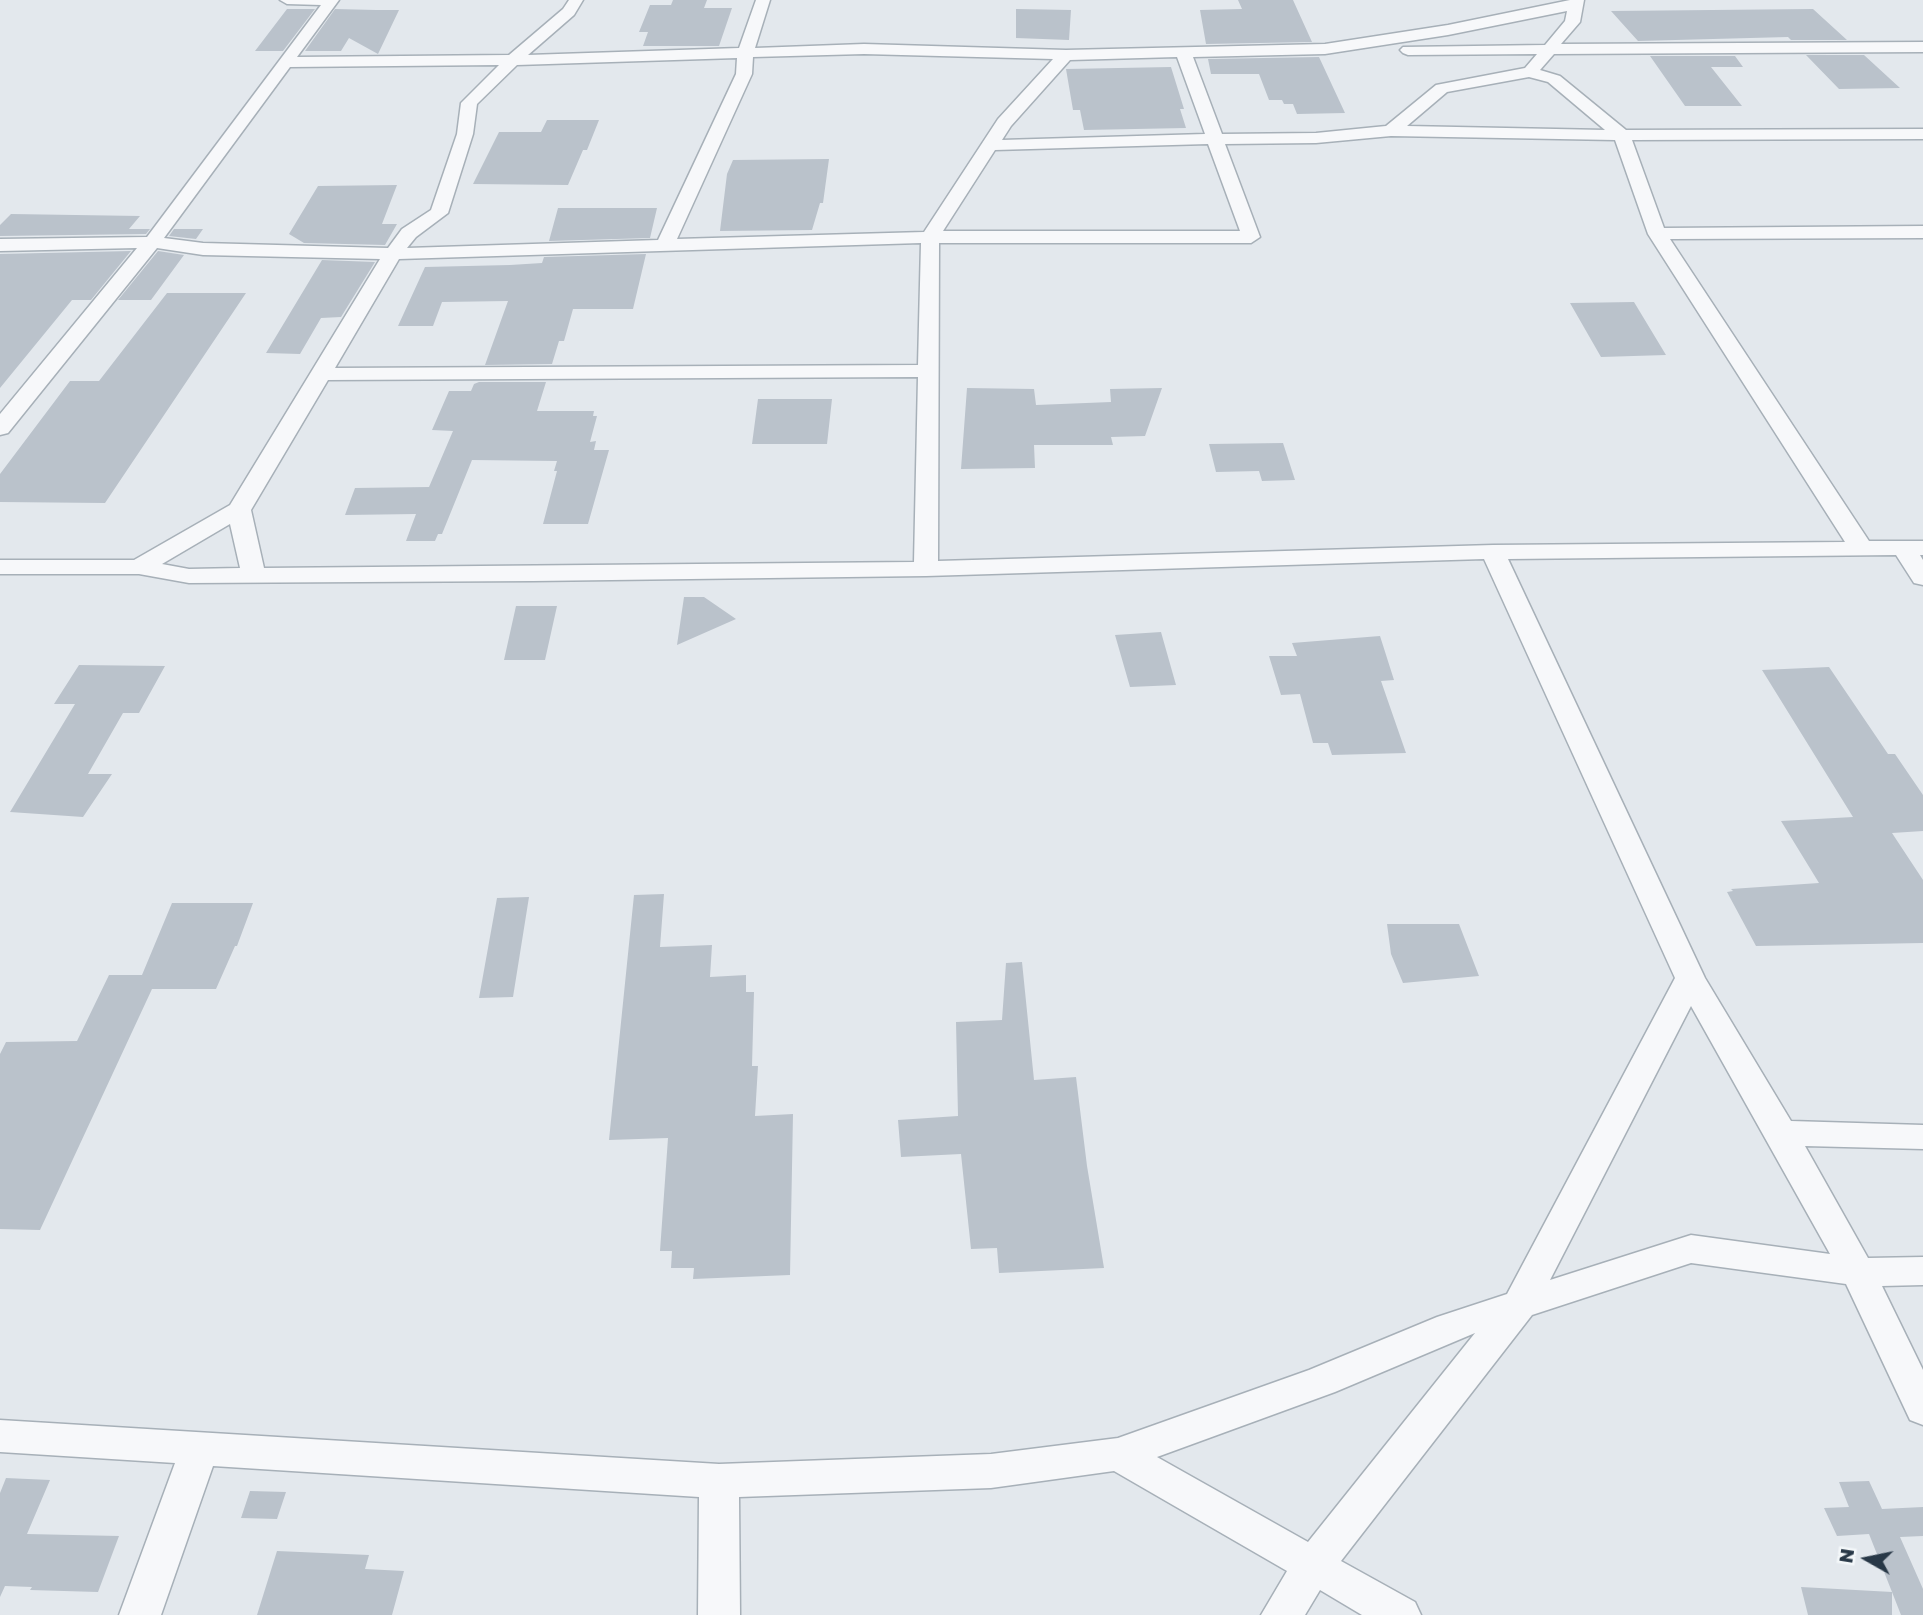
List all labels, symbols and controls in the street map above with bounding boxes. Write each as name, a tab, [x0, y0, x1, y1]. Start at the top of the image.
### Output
north arrow	[1832, 1524, 1902, 1594]
text: N	[1833, 1547, 1858, 1565]

